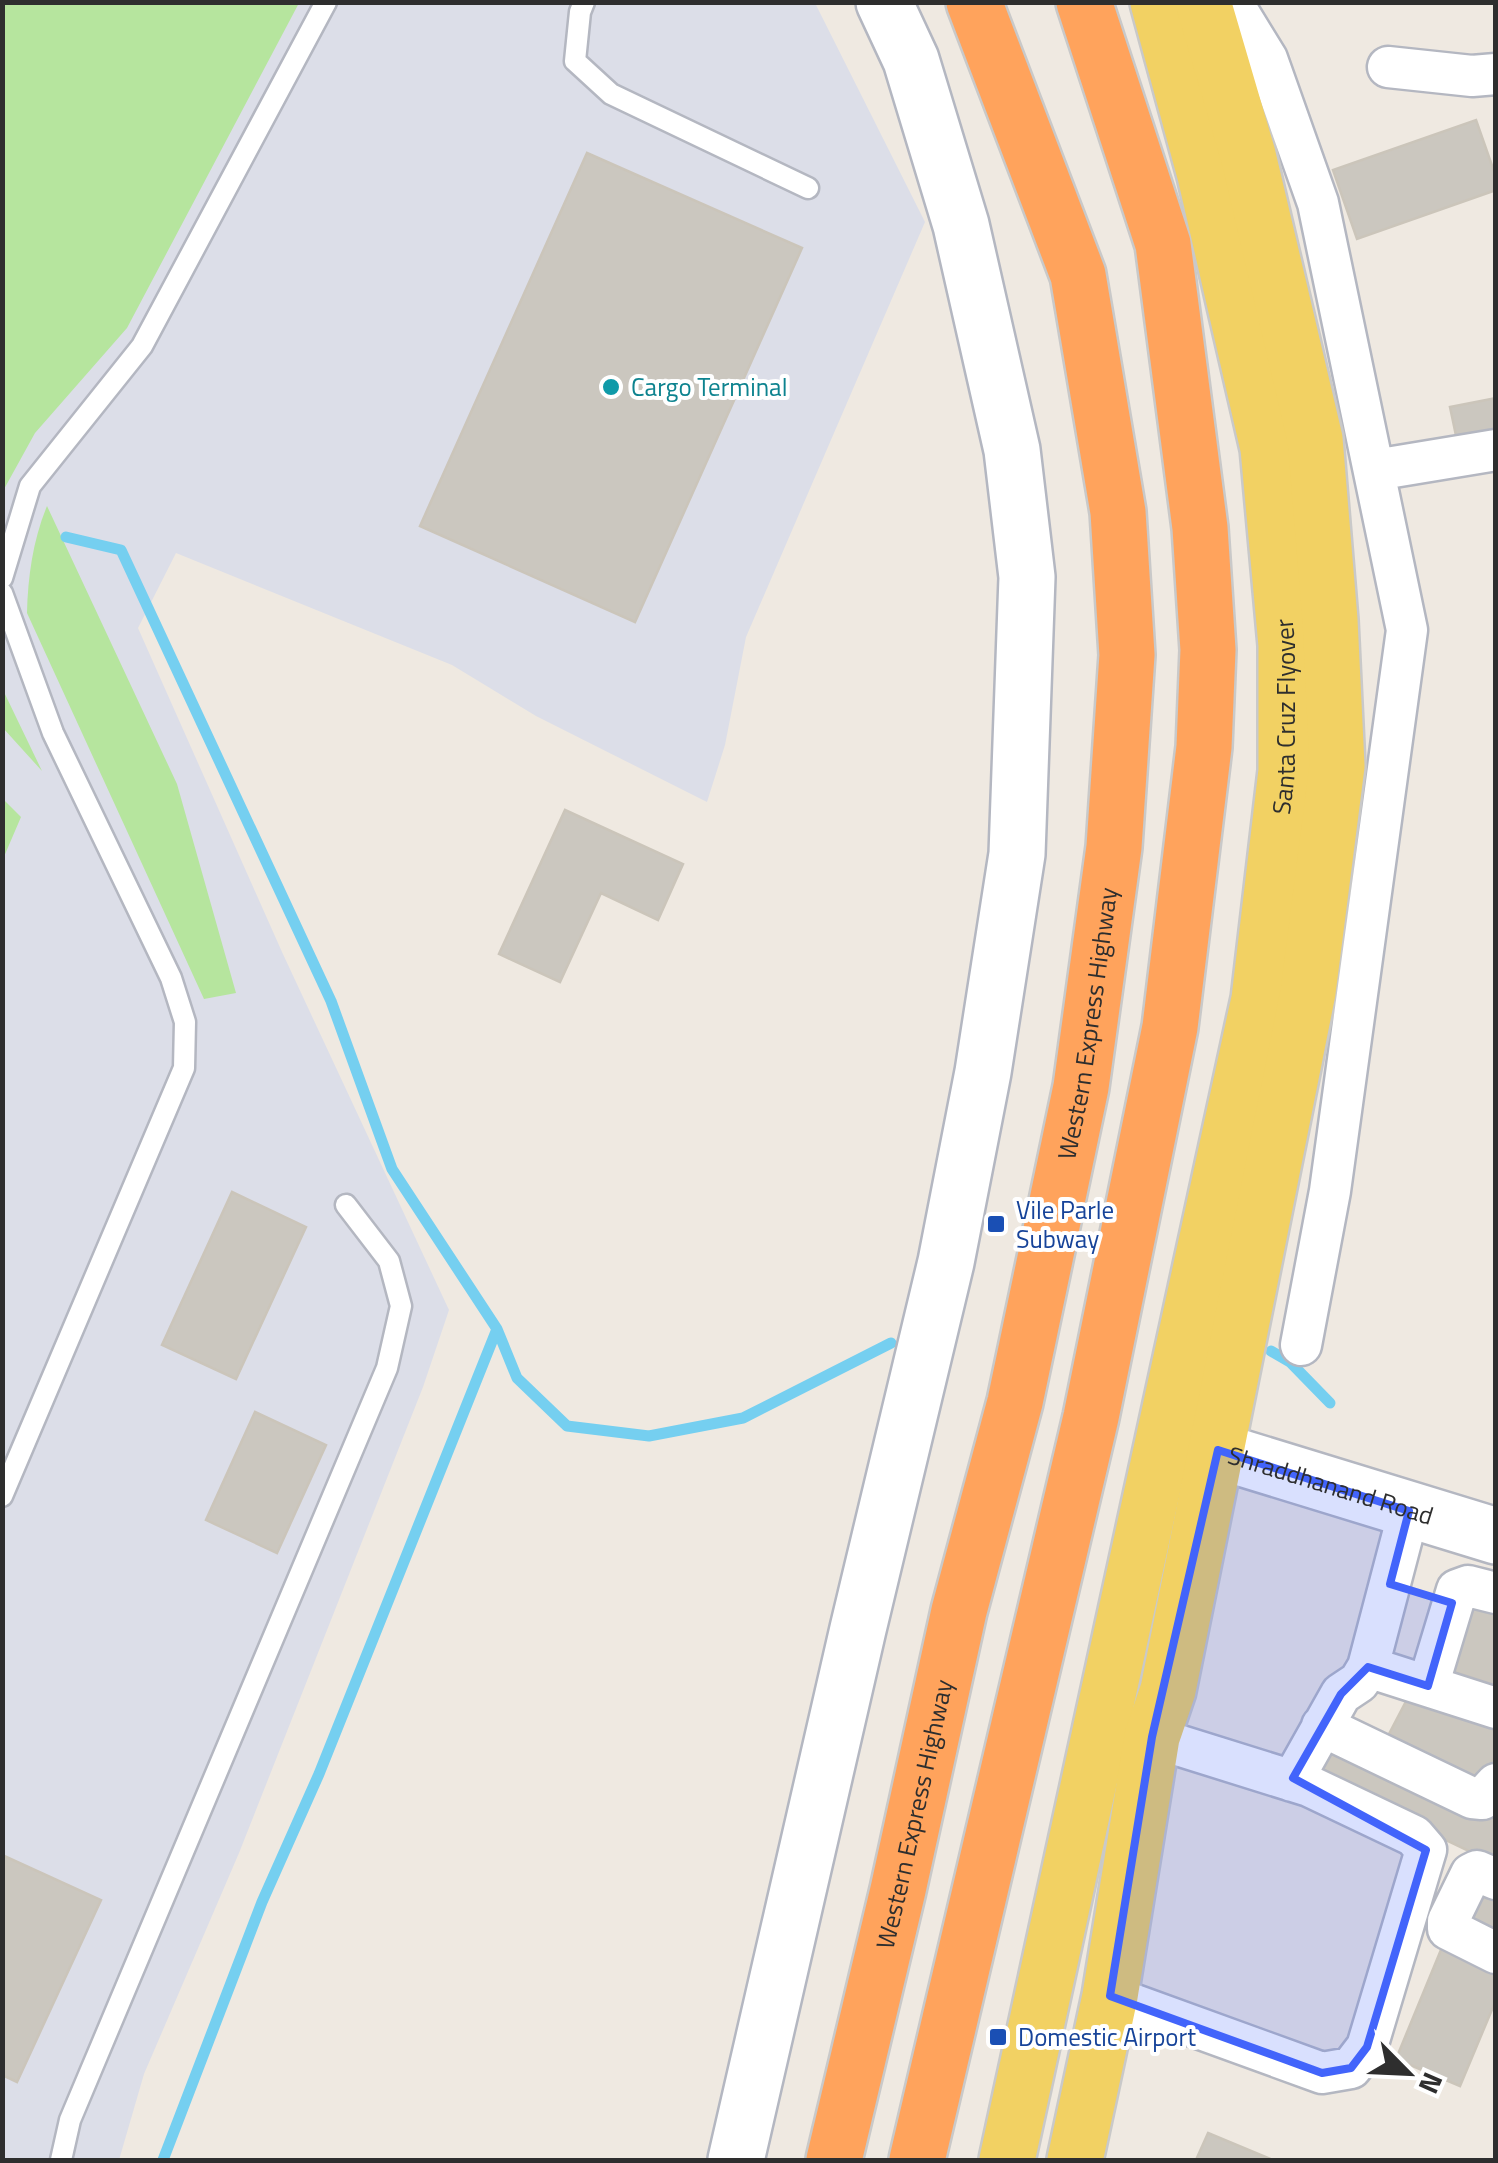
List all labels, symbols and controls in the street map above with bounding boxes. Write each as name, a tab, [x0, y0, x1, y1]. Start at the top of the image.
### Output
place label: Cargo Terminal	[631, 368, 787, 406]
marker: Cargo Terminal	[600, 376, 622, 398]
street label: Santa Cruz Flyover	[1262, 617, 1305, 816]
street label: Western Express Highway	[1047, 885, 1127, 1163]
place label: Vile Parle Subway	[1016, 1191, 1114, 1258]
marker: Vile Parle Subway	[985, 1213, 1007, 1235]
street label: Shraddhanand Road	[1223, 1436, 1438, 1535]
street label: Western Express Highway	[866, 1676, 962, 1953]
place label: Domestic Airport	[1018, 2018, 1196, 2056]
north arrow	[1358, 2023, 1458, 2123]
marker: Domestic Airport	[987, 2026, 1009, 2048]
text: N	[1408, 2066, 1455, 2101]

